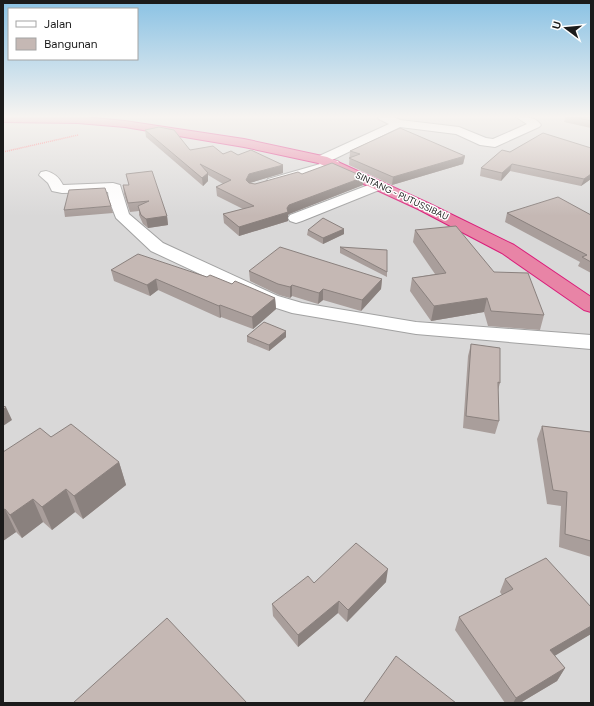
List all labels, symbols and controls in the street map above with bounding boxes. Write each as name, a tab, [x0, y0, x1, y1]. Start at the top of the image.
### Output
legend	[8, 8, 138, 60]
north arrow	[546, 8, 586, 48]
text: Jalan	[44, 17, 72, 31]
text: U	[550, 20, 564, 31]
text: Bangunan	[44, 37, 98, 51]
street label: SINTANG - PUTUSSIBAU	[354, 169, 451, 222]

